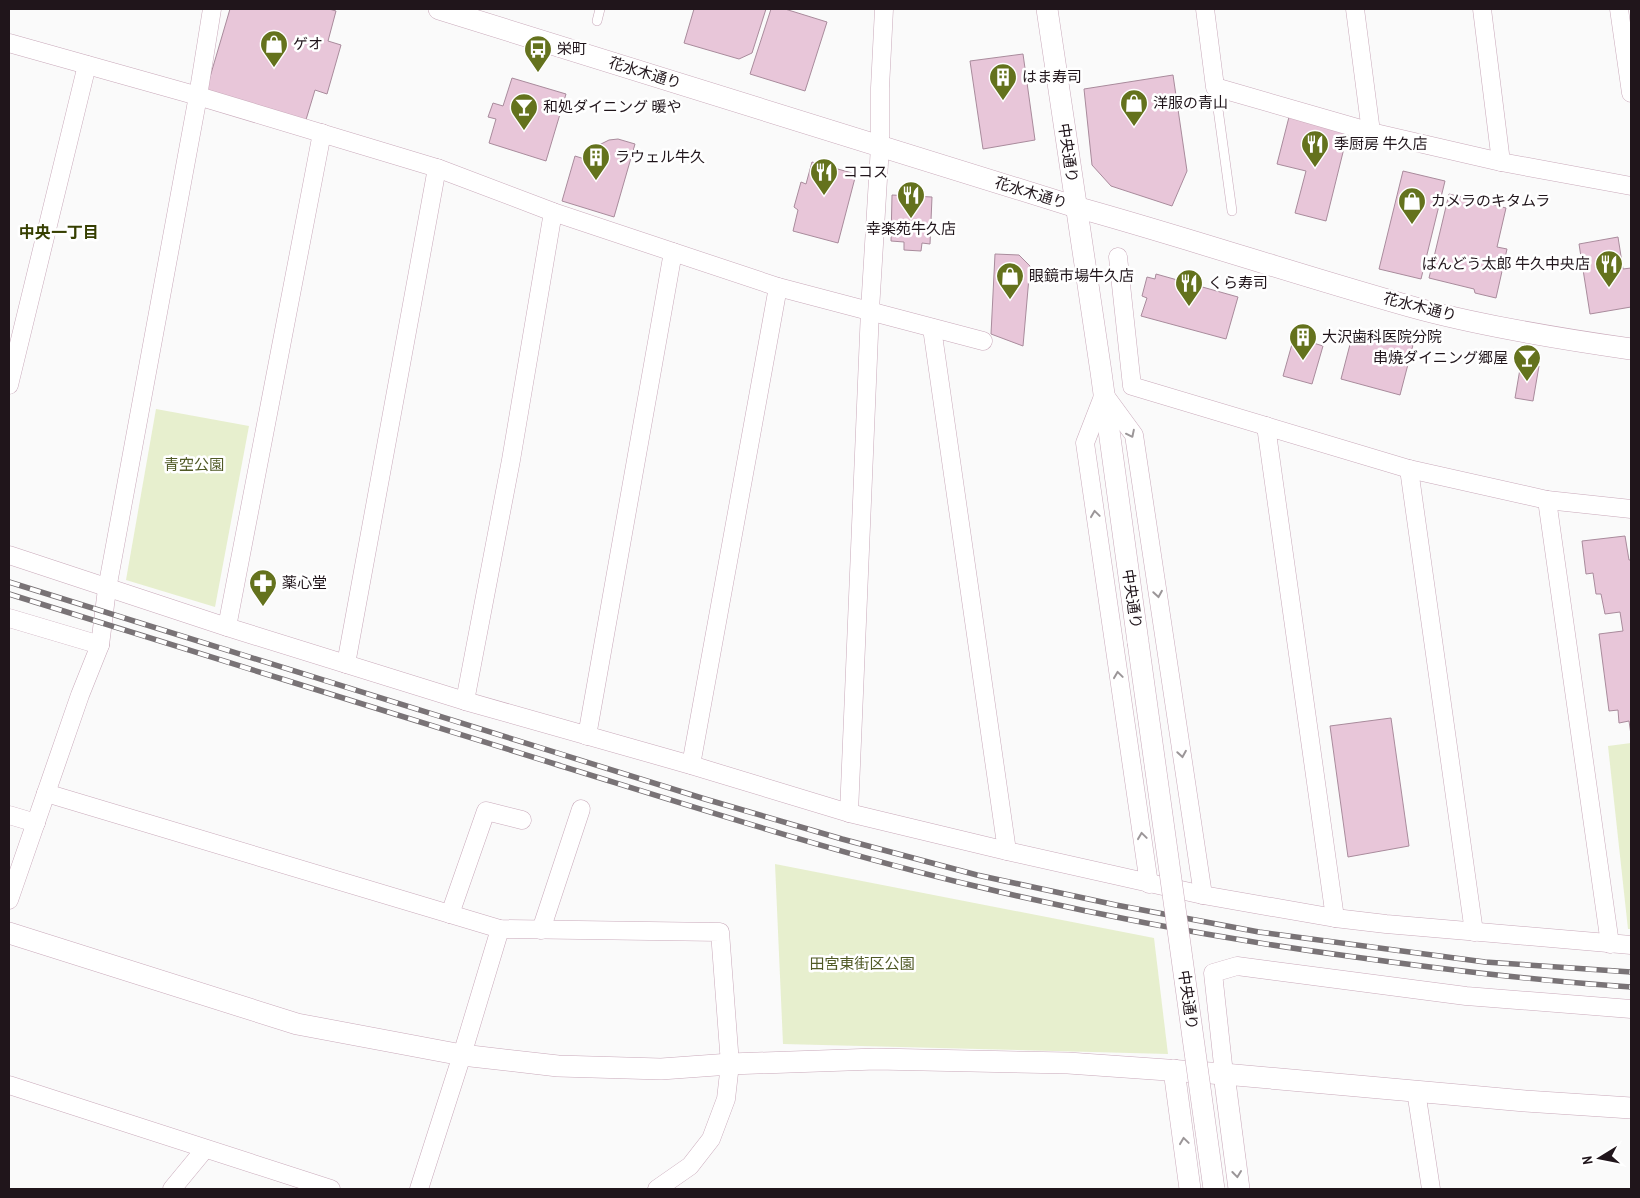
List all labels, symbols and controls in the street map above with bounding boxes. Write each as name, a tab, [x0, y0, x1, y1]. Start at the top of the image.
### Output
shop icon: ゲオ	[259, 29, 289, 68]
place label: ゲオ	[293, 33, 323, 54]
bus stop icon: 栄町	[523, 34, 553, 73]
place label: 栄町	[557, 38, 587, 59]
street label: 花水木通り	[606, 52, 684, 94]
building icon: はま寿司	[988, 62, 1018, 101]
place label: はま寿司	[1022, 66, 1082, 87]
shop icon: 洋服の青山	[1119, 88, 1149, 127]
bar icon: 和処ダイニング 暖や	[509, 92, 539, 131]
place label: 洋服の青山	[1153, 92, 1228, 113]
place label: 和処ダイニング 暖や	[543, 96, 681, 117]
street label: 中央通り	[1054, 122, 1083, 184]
restaurant icon: 季厨房 牛久店	[1300, 129, 1330, 168]
place label: 季厨房 牛久店	[1334, 133, 1427, 154]
building icon: ラウェル牛久	[581, 142, 611, 181]
place label: ラウェル牛久	[615, 146, 705, 167]
restaurant icon: ココス	[809, 157, 839, 196]
place label: ココス	[843, 161, 888, 182]
street label: 花水木通り	[992, 172, 1070, 214]
restaurant icon: 幸楽苑牛久店	[896, 180, 926, 219]
shop icon: カメラのキタムラ	[1397, 186, 1427, 225]
place label: カメラのキタムラ	[1431, 190, 1550, 211]
place label: 幸楽苑牛久店	[866, 218, 956, 239]
district label: 中央一丁目	[19, 221, 99, 243]
restaurant icon: ばんどう太郎 牛久中央店	[1594, 249, 1624, 288]
place label: ばんどう太郎 牛久中央店	[1422, 253, 1590, 274]
shop icon: 眼鏡市場牛久店	[995, 261, 1025, 300]
place label: 眼鏡市場牛久店	[1029, 265, 1134, 286]
restaurant icon: くら寿司	[1174, 268, 1204, 307]
place label: くら寿司	[1208, 272, 1268, 293]
street label: 花水木通り	[1381, 287, 1459, 326]
building icon: 大沢歯科医院分院	[1288, 322, 1318, 361]
place label: 大沢歯科医院分院	[1322, 326, 1442, 347]
bar icon: 串焼ダイニング郷屋	[1512, 343, 1542, 382]
place label: 串焼ダイニング郷屋	[1373, 347, 1508, 368]
one-way arrow	[1125, 429, 1136, 438]
park label: 青空公園	[164, 454, 224, 475]
one-way arrow	[1090, 510, 1101, 518]
pharmacy icon: 薬心堂	[248, 568, 278, 607]
street label: 中央通り	[1118, 568, 1147, 630]
place label: 薬心堂	[282, 572, 327, 593]
one-way arrow	[1152, 590, 1163, 598]
one-way arrow	[1114, 671, 1124, 679]
one-way arrow	[1176, 751, 1187, 759]
one-way arrow	[1137, 831, 1147, 840]
park label: 田宮東街区公園	[809, 953, 915, 974]
street label: 中央通り	[1174, 969, 1203, 1031]
north arrow	[1575, 1133, 1625, 1183]
one-way arrow	[1179, 1137, 1190, 1145]
text: N	[1578, 1155, 1597, 1166]
one-way arrow	[1231, 1170, 1242, 1178]

